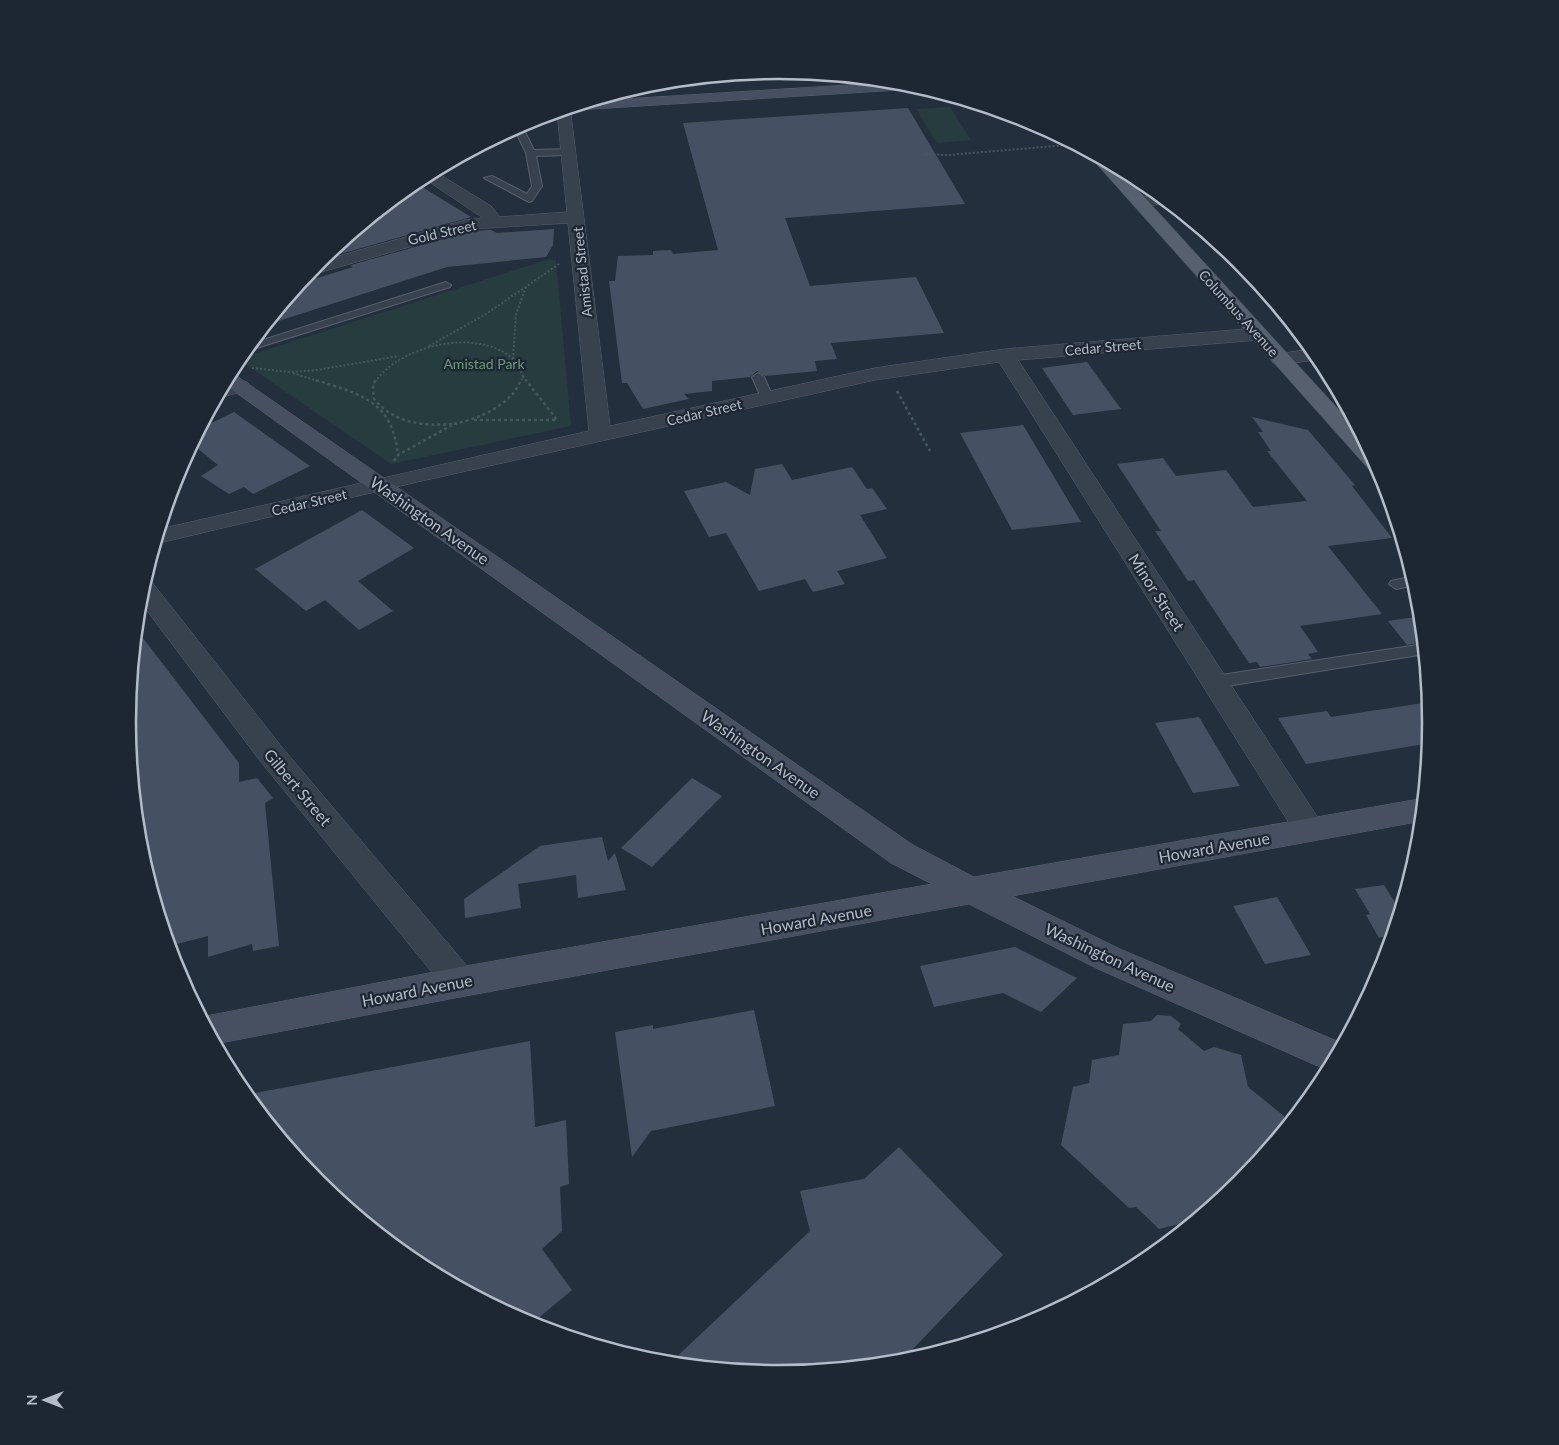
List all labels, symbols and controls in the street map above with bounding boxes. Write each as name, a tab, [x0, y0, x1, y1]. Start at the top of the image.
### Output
street label: Gold Street	[406, 216, 478, 248]
street label: Amistad Street	[569, 226, 595, 318]
street label: Columbus Avenue	[1196, 266, 1282, 360]
street label: Cedar Street	[1064, 335, 1142, 359]
park label: Amistad Park	[443, 355, 525, 372]
street label: Cedar Street	[665, 395, 743, 429]
street label: Washington Avenue	[367, 472, 493, 568]
street label: Cedar Street	[270, 485, 348, 519]
street label: Minor Street	[1125, 550, 1189, 634]
street label: Washington Avenue	[698, 706, 824, 802]
street label: Gilbert Street	[260, 745, 336, 829]
street label: Howard Avenue	[1157, 828, 1271, 866]
street label: Howard Avenue	[759, 900, 873, 938]
street label: Washington Avenue	[1042, 919, 1178, 995]
street label: Howard Avenue	[360, 970, 474, 1010]
north arrow	[20, 1375, 70, 1425]
text: N	[23, 1395, 40, 1405]

